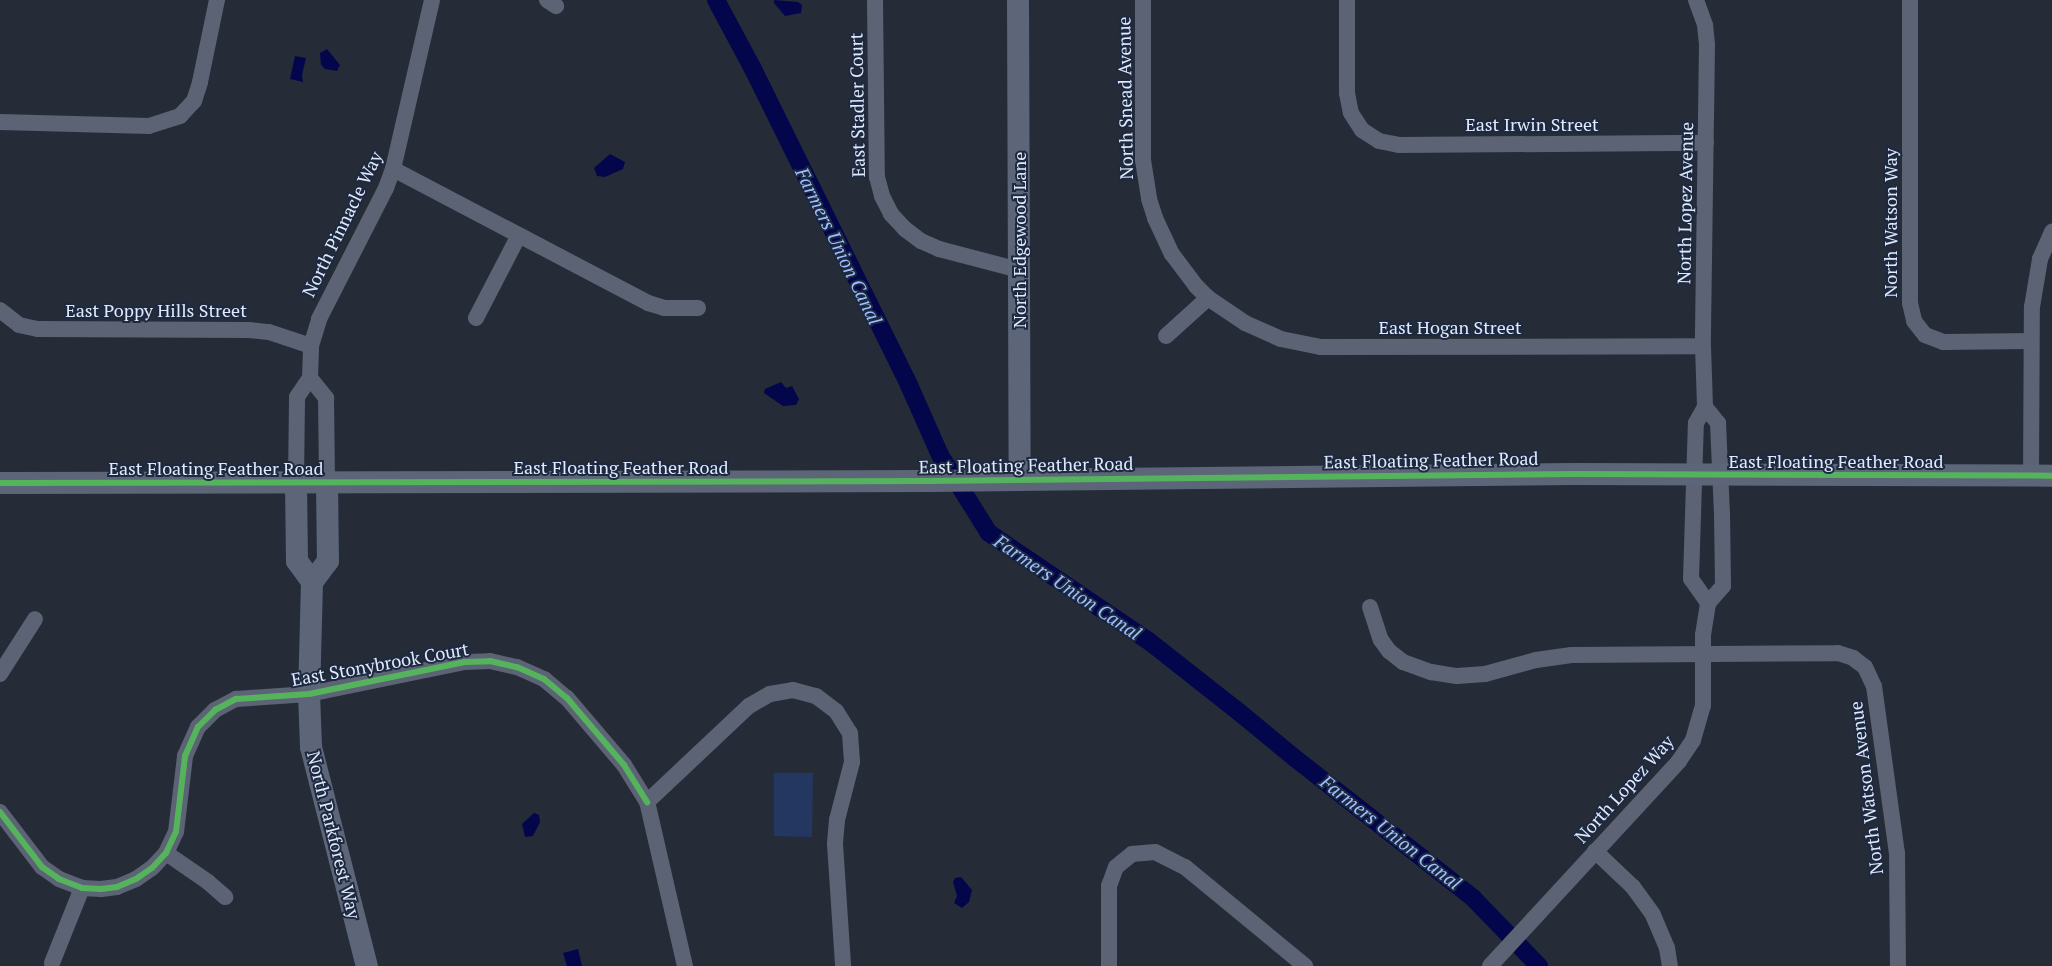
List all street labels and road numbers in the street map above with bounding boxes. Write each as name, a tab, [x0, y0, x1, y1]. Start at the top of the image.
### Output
street label: North Snead Avenue	[1113, 16, 1137, 180]
street label: East Stadler Court	[845, 33, 869, 177]
street label: East Irwin Street	[1465, 113, 1599, 135]
street label: North Lopez Avenue	[1673, 122, 1697, 284]
street label: North Pinnacle Way	[297, 148, 387, 300]
street label: North Watson Way	[1879, 148, 1901, 298]
street label: North Edgewood Lane	[1008, 152, 1030, 328]
street label: East Poppy Hills Street	[65, 299, 247, 321]
street label: East Hogan Street	[1378, 316, 1522, 338]
street label: East Floating Feather Road	[1323, 447, 1539, 473]
street label: East Floating Feather Road	[1729, 450, 1943, 472]
street label: East Floating Feather Road	[918, 452, 1134, 478]
street label: East Floating Feather Road	[514, 456, 728, 478]
street label: East Floating Feather Road	[109, 457, 323, 479]
street label: East Stonybrook Court	[290, 638, 470, 690]
street label: North Watson Avenue	[1845, 700, 1887, 876]
street label: North Lopez Way	[1570, 731, 1678, 847]
street label: North Parkforest Way	[303, 749, 365, 921]

